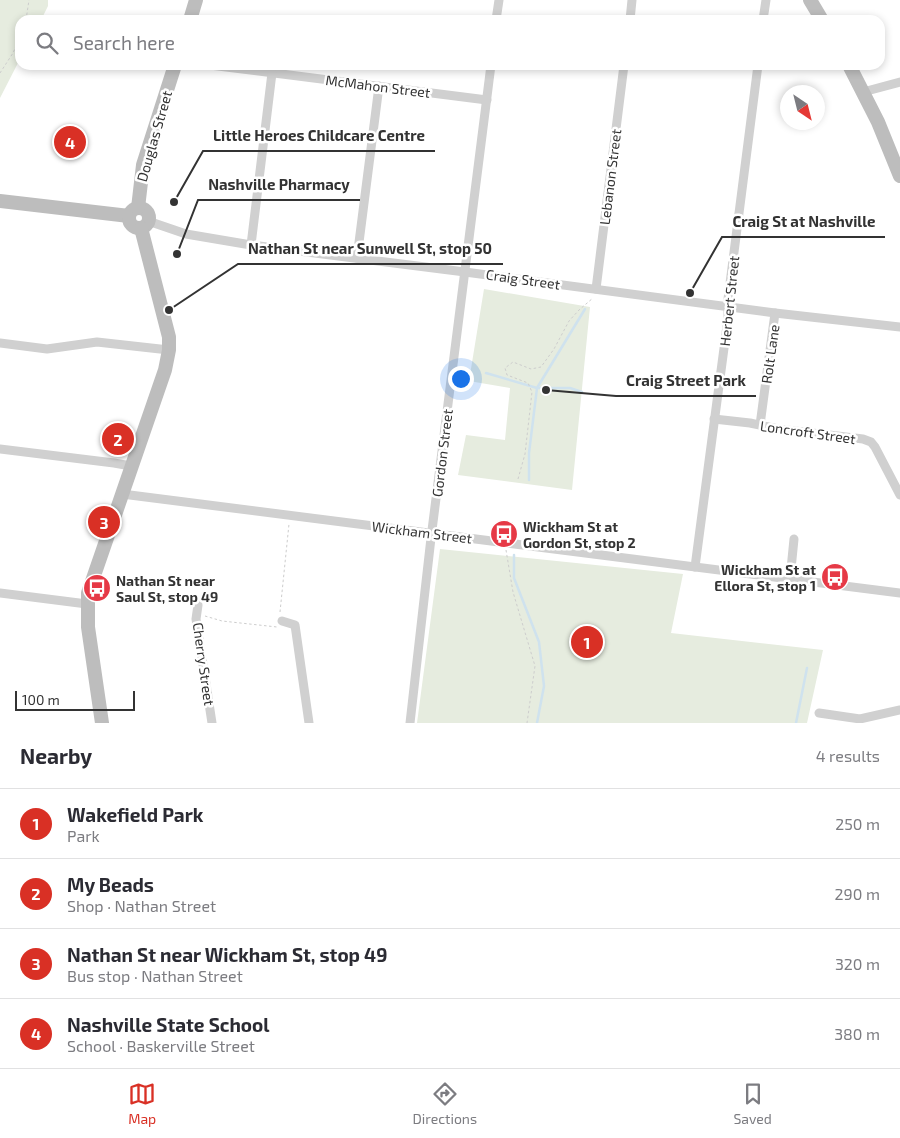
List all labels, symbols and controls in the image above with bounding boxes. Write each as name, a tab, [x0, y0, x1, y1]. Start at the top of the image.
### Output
search box	[15, 15, 885, 70]
icon: search	[33, 29, 61, 57]
text: Search here	[73, 31, 175, 54]
street label: McMahon Street	[325, 71, 431, 101]
north arrow	[780, 85, 825, 130]
street label: Douglas Street	[133, 88, 175, 184]
callout: Little Heroes Childcare Centre	[203, 121, 435, 151]
pin: 4	[54, 123, 86, 161]
text: Little Heroes Childcare Centre	[213, 126, 425, 144]
street label: Lebanon Street	[596, 128, 624, 226]
callout: Nashville Pharmacy	[198, 170, 360, 200]
text: Nashville Pharmacy	[208, 175, 350, 194]
callout: Craig St at Nashville	[722, 207, 885, 237]
text: Craig St at Nashville	[732, 212, 876, 230]
callout: Nathan St near Sunwell St, stop 50	[238, 234, 503, 264]
text: Nathan St near Sunwell St, stop 50	[248, 239, 492, 257]
street label: Herbert Street	[716, 255, 742, 347]
street label: Craig Street	[485, 265, 561, 293]
street label: Rolt Lane	[757, 323, 783, 385]
your location	[448, 366, 474, 392]
callout: Craig Street Park	[616, 366, 756, 396]
text: Craig Street Park	[626, 371, 747, 389]
street label: Gordon Street	[428, 408, 456, 498]
street label: Loncroft Street	[759, 417, 857, 447]
pin: 2	[102, 420, 134, 458]
pin: 3	[88, 503, 120, 541]
street label: Wickham Street	[371, 517, 473, 547]
place label: Wickham St at Gordon St, stop 2	[523, 518, 636, 551]
bus stop icon: Wickham St at Gordon St, stop 2	[489, 519, 519, 549]
place label: Wickham St at Ellora St, stop 1	[714, 561, 816, 594]
bus stop icon: Wickham St at Ellora St, stop 1	[820, 562, 850, 592]
place label: Nathan St near Saul St, stop 49	[116, 572, 218, 605]
bus stop icon: Nathan St near Saul St, stop 49	[82, 573, 112, 603]
street label: Cherry Street	[190, 621, 218, 707]
pin: 1	[571, 623, 603, 661]
scale bar	[15, 688, 135, 711]
text: 100 m	[22, 691, 60, 708]
text: Nearby	[20, 743, 92, 768]
text: 4 results	[816, 746, 880, 765]
text: Wakefield Park	[67, 803, 203, 826]
text: 1	[33, 814, 39, 833]
text: 250 m	[835, 814, 880, 833]
text: Park	[67, 826, 100, 845]
text: My Beads	[67, 873, 154, 896]
text: 2	[31, 884, 41, 903]
text: 290 m	[835, 884, 880, 903]
text: Shop · Nathan Street	[67, 896, 216, 915]
text: Nathan St near Wickham St, stop 49	[67, 943, 387, 966]
text: 3	[31, 954, 41, 973]
text: 320 m	[835, 954, 880, 973]
text: Bus stop · Nathan Street	[67, 966, 243, 985]
text: Nashville State School	[67, 1013, 270, 1036]
text: 4	[31, 1024, 41, 1043]
text: 380 m	[834, 1024, 880, 1043]
text: School · Baskerville Street	[67, 1036, 255, 1055]
tab: Map	[128, 1080, 156, 1127]
tab: Directions	[413, 1080, 477, 1127]
tab: Saved	[733, 1080, 772, 1127]

